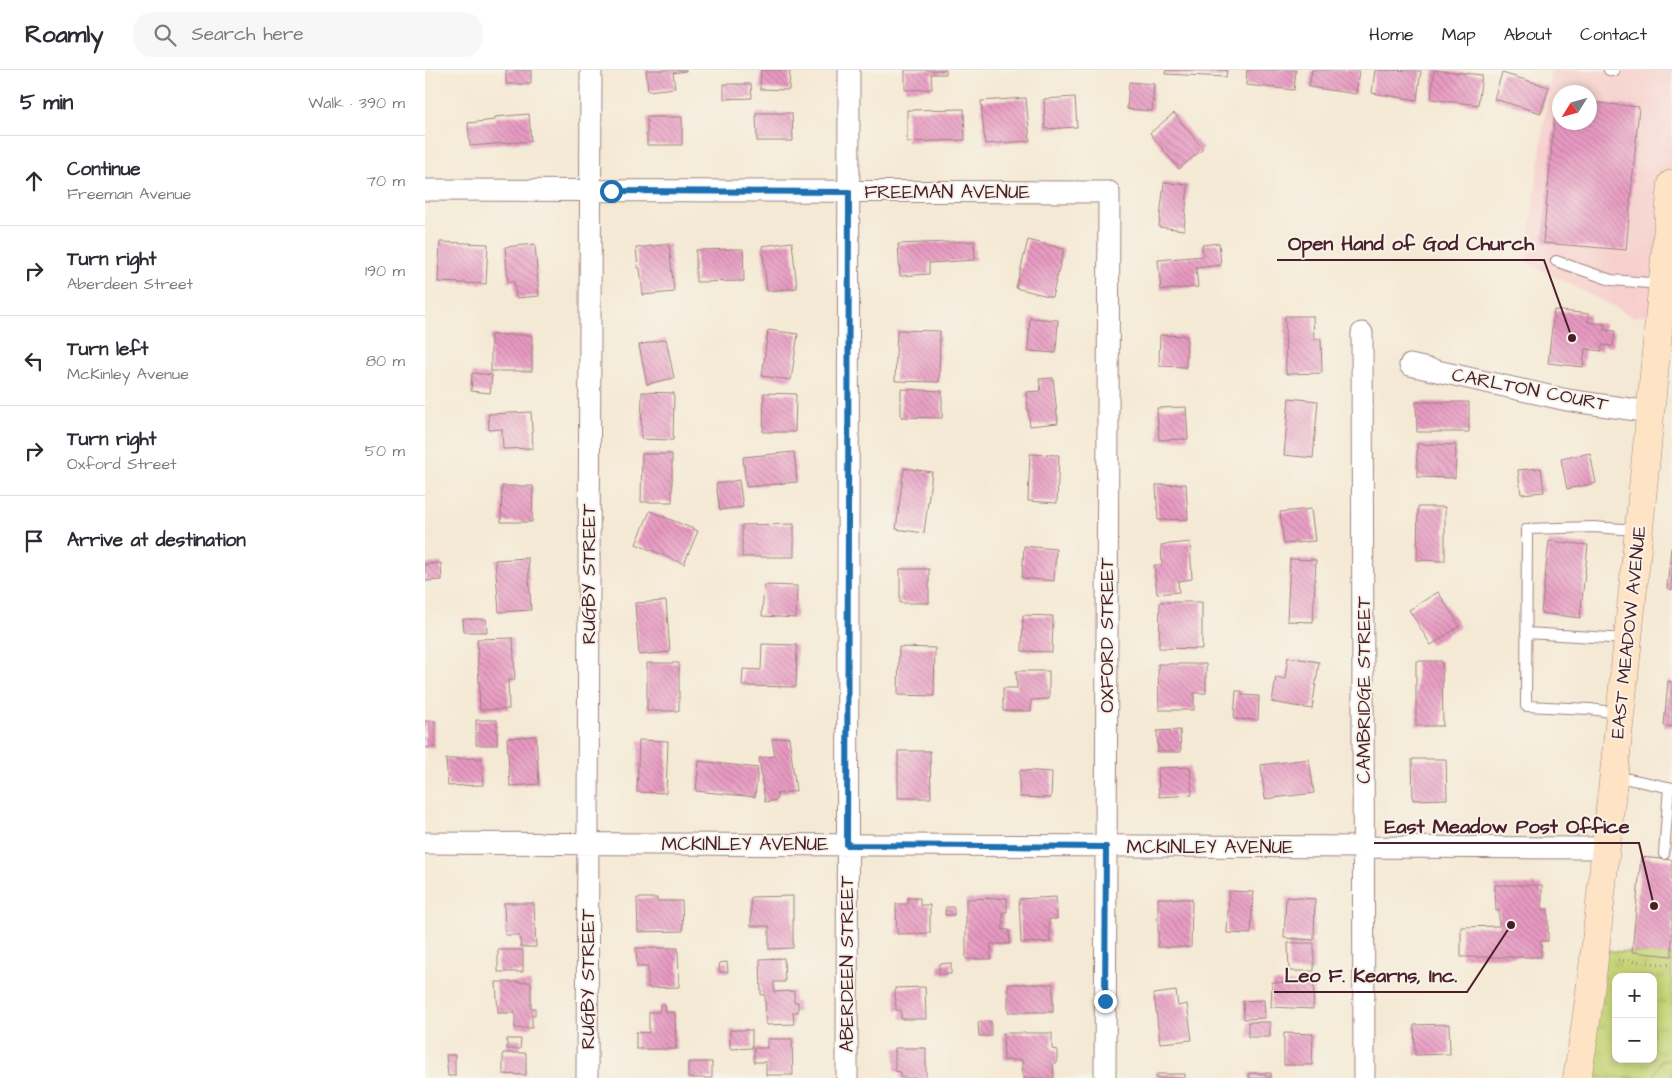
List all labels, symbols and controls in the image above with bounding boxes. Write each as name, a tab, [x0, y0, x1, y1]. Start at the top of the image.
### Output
search box	[133, 12, 483, 57]
text: Roamly	[25, 18, 103, 52]
icon: search	[151, 21, 179, 49]
text: Search here	[191, 21, 304, 48]
text: Home	[1369, 22, 1414, 47]
text: Map	[1442, 22, 1476, 47]
text: About	[1504, 22, 1552, 47]
text: Contact	[1580, 22, 1647, 47]
north arrow	[1552, 85, 1597, 130]
text: 5 min	[20, 88, 73, 117]
text: Walk · 390 m	[308, 92, 405, 114]
text: Continue	[67, 156, 141, 183]
icon: ahead	[20, 167, 48, 195]
text: 70 m	[366, 170, 405, 192]
street label: FREEMAN AVENUE	[864, 179, 1030, 206]
route start	[600, 180, 623, 203]
text: Freeman Avenue	[67, 183, 191, 205]
callout: Open Hand of God Church	[1277, 225, 1544, 260]
text: Open Hand of God Church	[1288, 230, 1535, 258]
text: Turn right	[67, 246, 156, 273]
icon: right	[20, 257, 48, 285]
text: 190 m	[365, 260, 405, 282]
text: Aberdeen Street	[67, 273, 193, 295]
text: Turn left	[67, 336, 148, 363]
icon: left	[20, 347, 48, 375]
text: 80 m	[366, 350, 405, 372]
street label: CARLTON COURT	[1450, 362, 1611, 418]
text: McKinley Avenue	[67, 363, 189, 385]
text: Turn right	[67, 426, 156, 453]
icon: right	[20, 437, 48, 465]
text: 50 m	[365, 440, 405, 462]
text: Oxford Street	[67, 453, 177, 475]
street label: RUGBY STREET	[576, 504, 603, 644]
street label: EAST MEADOW AVENUE	[1604, 524, 1654, 740]
icon: arrive	[20, 527, 48, 555]
text: Arrive at destination	[67, 527, 246, 554]
street label: OXFORD STREET	[1094, 557, 1121, 713]
street label: CAMBRIDGE STREET	[1351, 596, 1378, 784]
callout: East Meadow Post Office	[1374, 808, 1639, 843]
text: East Meadow Post Office	[1384, 813, 1630, 841]
street label: MCKINLEY AVENUE	[662, 831, 828, 858]
street label: MCKINLEY AVENUE	[1127, 834, 1293, 861]
street label: ABERDEEN STREET	[834, 875, 861, 1052]
street label: RUGBY STREET	[575, 909, 602, 1049]
callout: Leo F. Kearns, Inc.	[1274, 957, 1467, 992]
text: Leo F. Kearns, Inc.	[1285, 962, 1458, 990]
map controls	[1612, 973, 1657, 1063]
button: +	[1612, 973, 1657, 1018]
route end	[1094, 990, 1117, 1013]
button: −	[1612, 1018, 1657, 1063]

